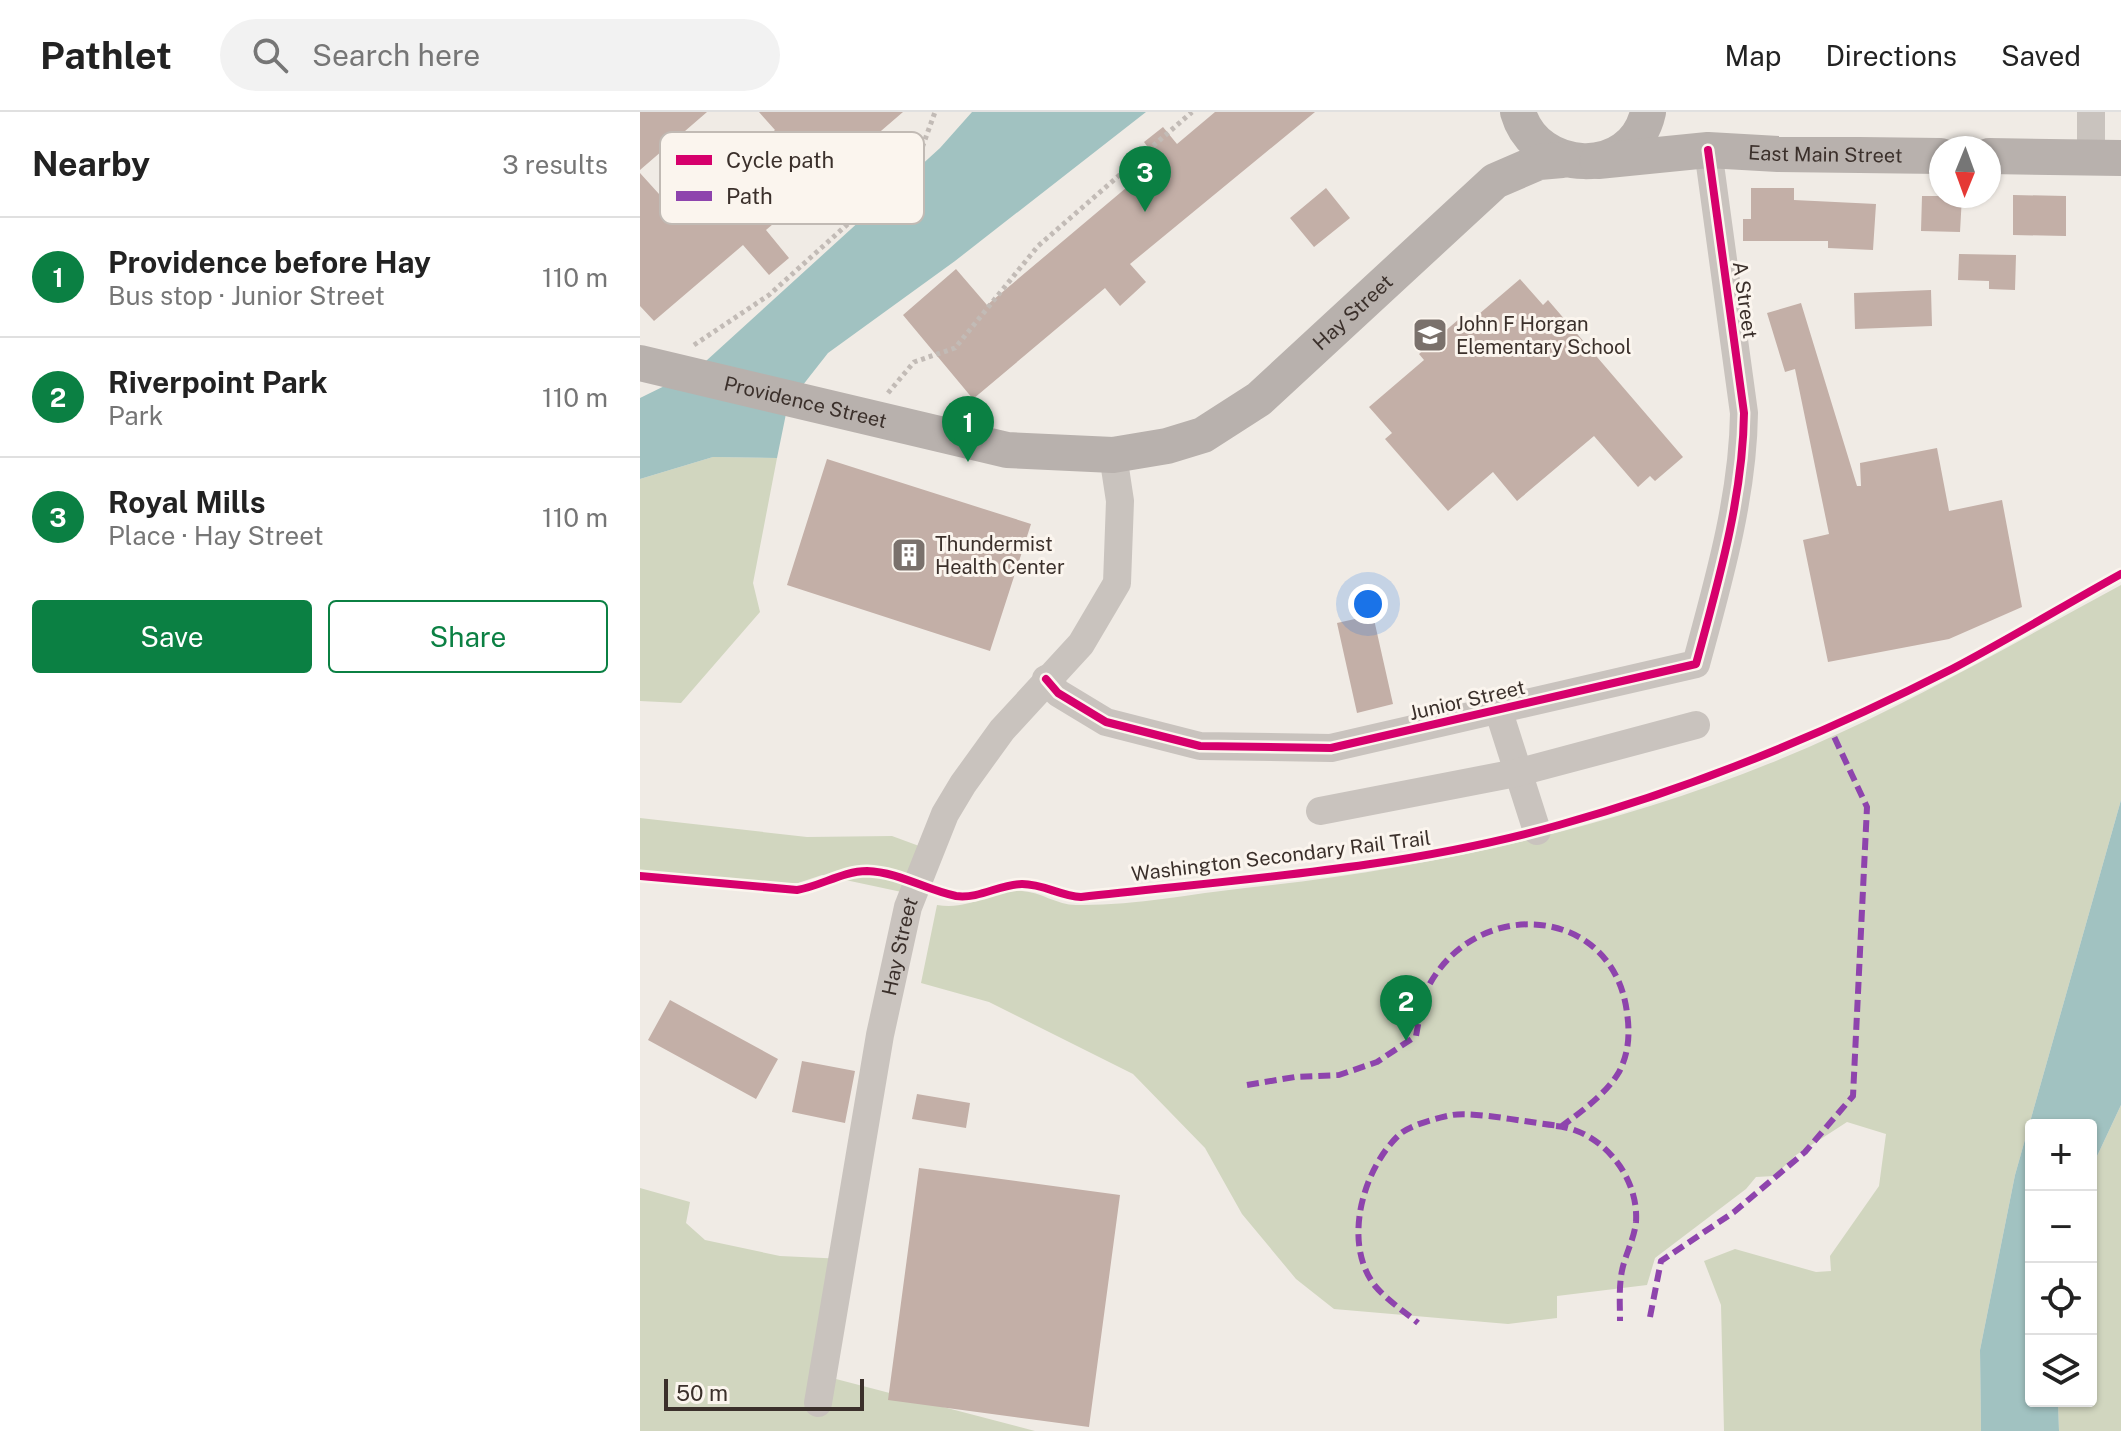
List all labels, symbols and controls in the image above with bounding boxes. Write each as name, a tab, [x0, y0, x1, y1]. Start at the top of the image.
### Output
search box	[220, 19, 780, 91]
text: Pathlet	[40, 33, 172, 78]
icon: search	[248, 33, 292, 77]
text: Search here	[312, 37, 480, 73]
text: Map	[1725, 39, 1781, 72]
text: Directions	[1825, 39, 1957, 72]
text: Saved	[2001, 39, 2081, 72]
legend	[660, 132, 924, 224]
north arrow	[1929, 136, 2001, 208]
street label: East Main Street	[1747, 140, 1903, 168]
text: Nearby	[32, 144, 150, 184]
pin: 3	[1119, 146, 1171, 212]
text: Cycle path	[726, 147, 834, 173]
text: 3 results	[502, 149, 608, 180]
text: Path	[726, 183, 773, 209]
text: Providence before Hay	[108, 244, 431, 280]
street label: A Street	[1728, 260, 1762, 340]
text: 1	[52, 262, 64, 293]
text: 110 m	[542, 262, 608, 293]
street label: Hay Street	[1308, 270, 1398, 355]
text: Bus stop · Junior Street	[108, 280, 385, 311]
place label: John F Horgan Elementary School	[1456, 312, 1631, 359]
school or university icon: John F Horgan Elementary School	[1411, 316, 1449, 354]
text: Riverpoint Park	[108, 364, 328, 400]
street label: Providence Street	[722, 371, 889, 433]
text: 2	[50, 382, 66, 413]
text: 110 m	[542, 382, 608, 413]
pin: 1	[942, 396, 994, 462]
text: Park	[108, 400, 163, 431]
text: Royal Mills	[108, 484, 266, 520]
text: 3	[49, 502, 67, 533]
text: 110 m	[542, 502, 608, 533]
text: Place · Hay Street	[108, 520, 324, 551]
place label: Thundermist Health Center	[935, 532, 1065, 579]
building icon: Thundermist Health Center	[890, 536, 928, 574]
your location	[1348, 584, 1388, 624]
button: Save	[32, 600, 312, 673]
button: Share	[328, 600, 608, 673]
street label: Junior Street	[1407, 675, 1527, 725]
street label: Washington Secondary Rail Trail	[1130, 826, 1432, 886]
street label: Hay Street	[877, 893, 923, 998]
pin: 2	[1380, 975, 1432, 1041]
map controls	[2025, 1119, 2097, 1407]
button: +	[2025, 1119, 2097, 1191]
button: −	[2025, 1191, 2097, 1263]
button: locate	[2025, 1263, 2097, 1335]
button: layers	[2025, 1335, 2097, 1407]
scale bar	[664, 1375, 864, 1411]
text: 50 m	[676, 1380, 728, 1406]

